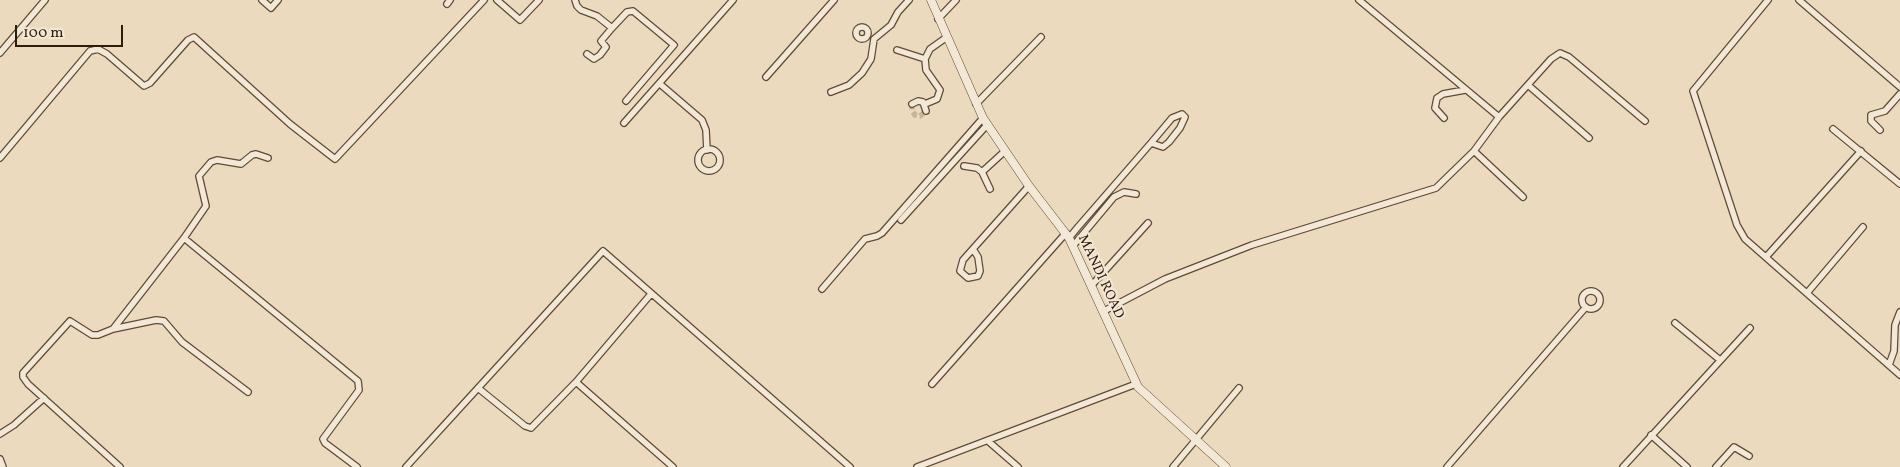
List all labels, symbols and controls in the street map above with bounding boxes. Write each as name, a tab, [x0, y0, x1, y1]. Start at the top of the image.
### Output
scale bar	[18, 15, 125, 47]
text: 100 m	[23, 23, 63, 44]
street label: MANDI ROAD	[1073, 232, 1127, 322]

